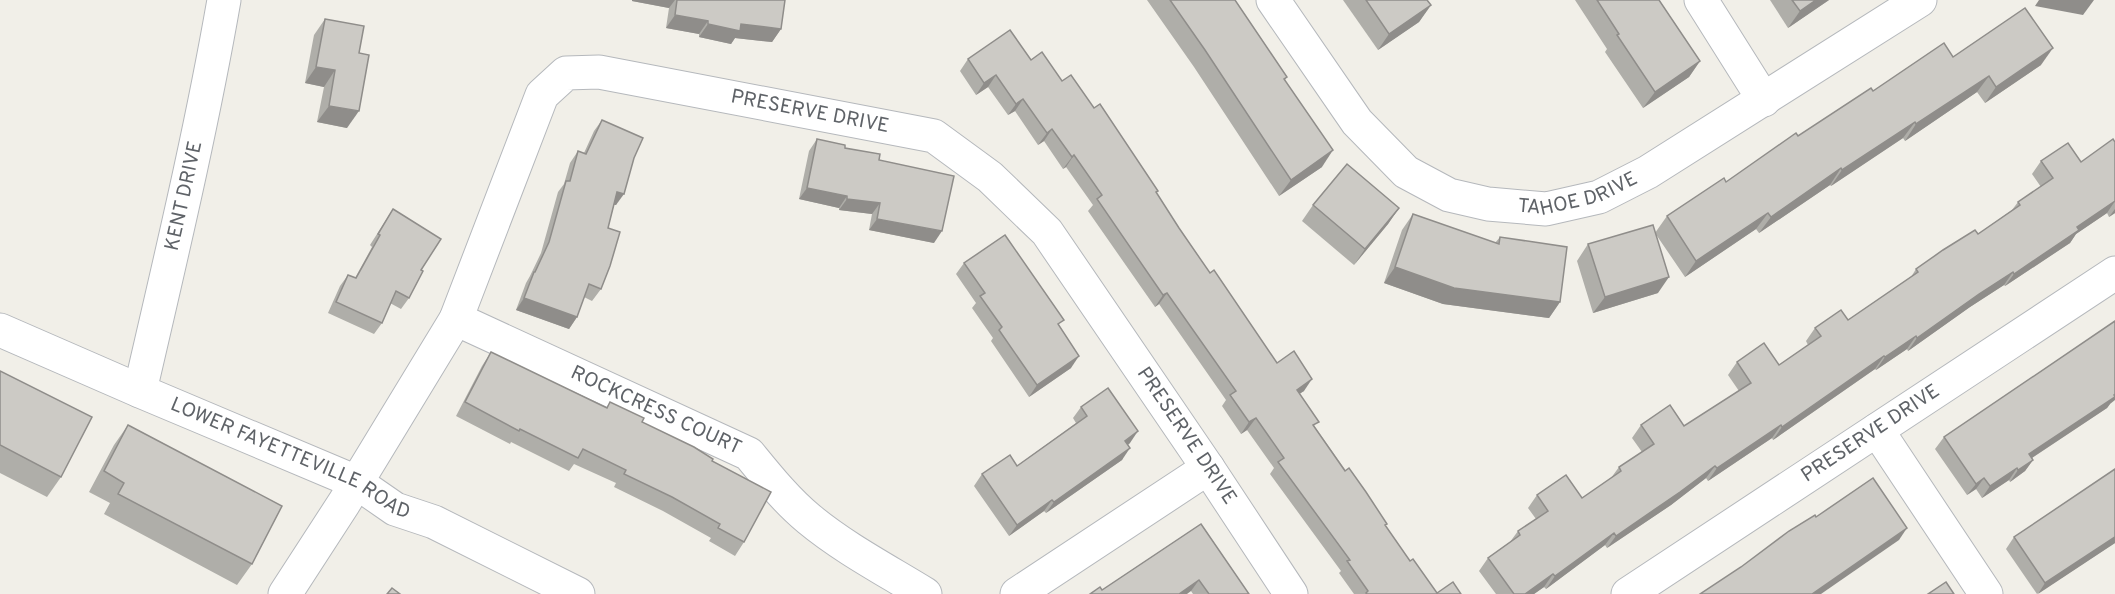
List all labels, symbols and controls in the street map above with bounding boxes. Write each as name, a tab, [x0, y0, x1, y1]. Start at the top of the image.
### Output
street label: PRESERVE DRIVE	[728, 84, 891, 140]
street label: KENT DRIVE	[160, 139, 209, 253]
street label: TAHOE DRIVE	[1516, 166, 1642, 223]
street label: ROCKCRESS COURT	[566, 361, 745, 462]
street label: PRESERVE DRIVE	[1130, 362, 1242, 510]
street label: PRESERVE DRIVE	[1797, 379, 1945, 489]
street label: LOWER FAYETTEVILLE ROAD	[166, 392, 413, 526]

